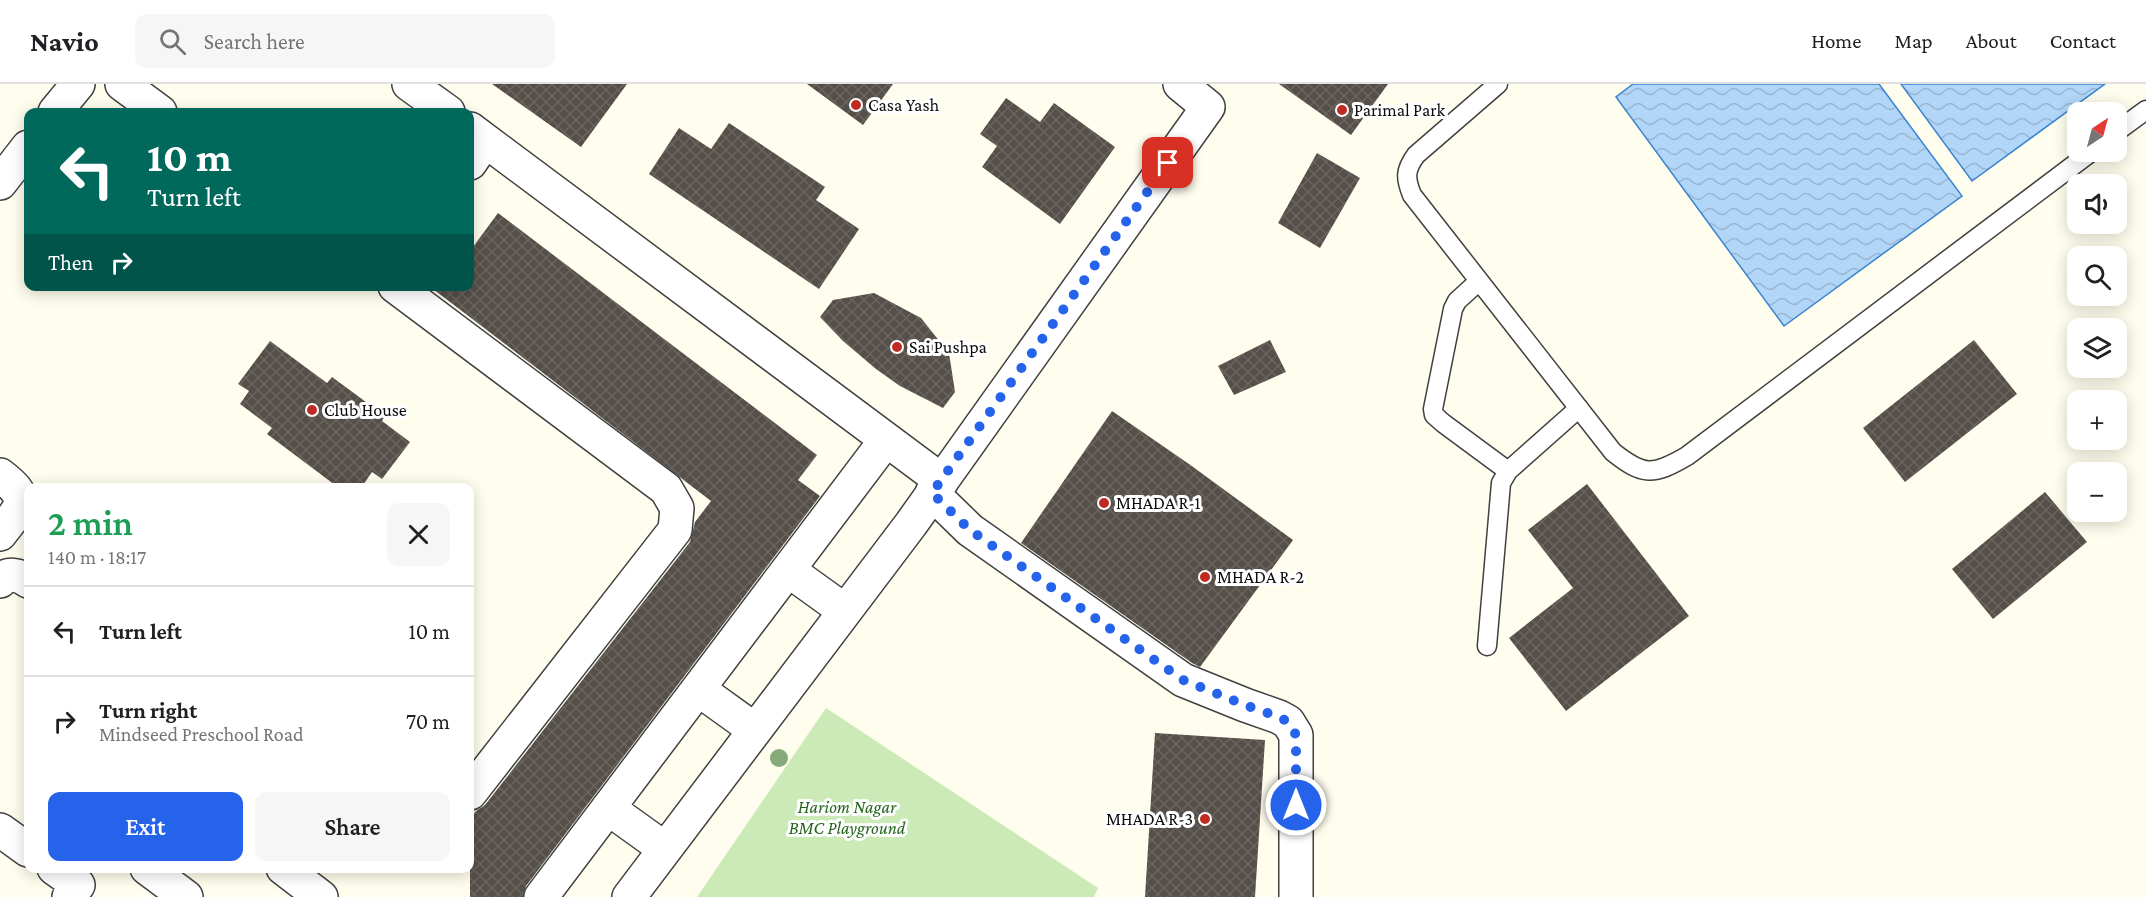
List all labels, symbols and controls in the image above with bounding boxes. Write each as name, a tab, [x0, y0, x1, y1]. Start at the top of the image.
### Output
search box	[135, 14, 555, 68]
icon: search	[156, 25, 189, 58]
text: Navio	[30, 26, 99, 57]
text: Search here	[204, 29, 305, 54]
text: Home	[1811, 29, 1861, 53]
text: Map	[1894, 29, 1933, 53]
text: About	[1966, 29, 2017, 53]
text: Contact	[2050, 29, 2116, 53]
place label: Casa Yash	[868, 95, 939, 115]
marker: Casa Yash	[849, 98, 863, 112]
place label: Parimal Park	[1354, 100, 1445, 120]
north arrow	[2067, 102, 2127, 162]
map controls	[2067, 102, 2127, 522]
marker: Parimal Park	[1335, 103, 1349, 117]
icon: left	[48, 132, 126, 210]
text: 10 m	[147, 133, 232, 180]
pin	[1142, 137, 1193, 188]
icon: arrive	[1151, 146, 1184, 179]
button: sound	[2067, 174, 2127, 234]
text: Turn left	[147, 182, 241, 212]
icon: right	[105, 246, 138, 279]
button: search	[2067, 246, 2127, 306]
text: Then	[48, 250, 93, 275]
button: layers	[2067, 318, 2127, 378]
place label: Sai Pushpa	[909, 337, 987, 357]
marker: Sai Pushpa	[890, 340, 904, 354]
button: +	[2067, 390, 2127, 450]
place label: Club House	[324, 400, 407, 420]
marker: Club House	[305, 403, 319, 417]
button: −	[2067, 462, 2127, 522]
place label: MHADA R-1	[1116, 493, 1201, 513]
marker: MHADA R-1	[1097, 496, 1111, 510]
text: 2 min	[48, 503, 133, 543]
button: close	[387, 503, 450, 566]
text: 140 m · 18:17	[48, 546, 146, 568]
place label: MHADA R-2	[1217, 567, 1304, 587]
marker: MHADA R-2	[1198, 570, 1212, 584]
icon: left	[48, 615, 81, 648]
text: Turn left	[99, 619, 182, 644]
text: 10 m	[408, 619, 450, 644]
text: Turn right	[99, 698, 197, 723]
icon: right	[48, 705, 81, 738]
text: 70 m	[406, 709, 450, 734]
text: Mindseed Preschool Road	[99, 723, 304, 745]
position arrow	[1264, 773, 1328, 837]
button: Exit	[48, 792, 243, 861]
button: Share	[255, 792, 450, 861]
park label: Hariom Nagar BMC Playground	[789, 797, 906, 838]
place label: MHADA R-3	[1106, 809, 1193, 829]
marker: MHADA R-3	[1198, 812, 1212, 826]

